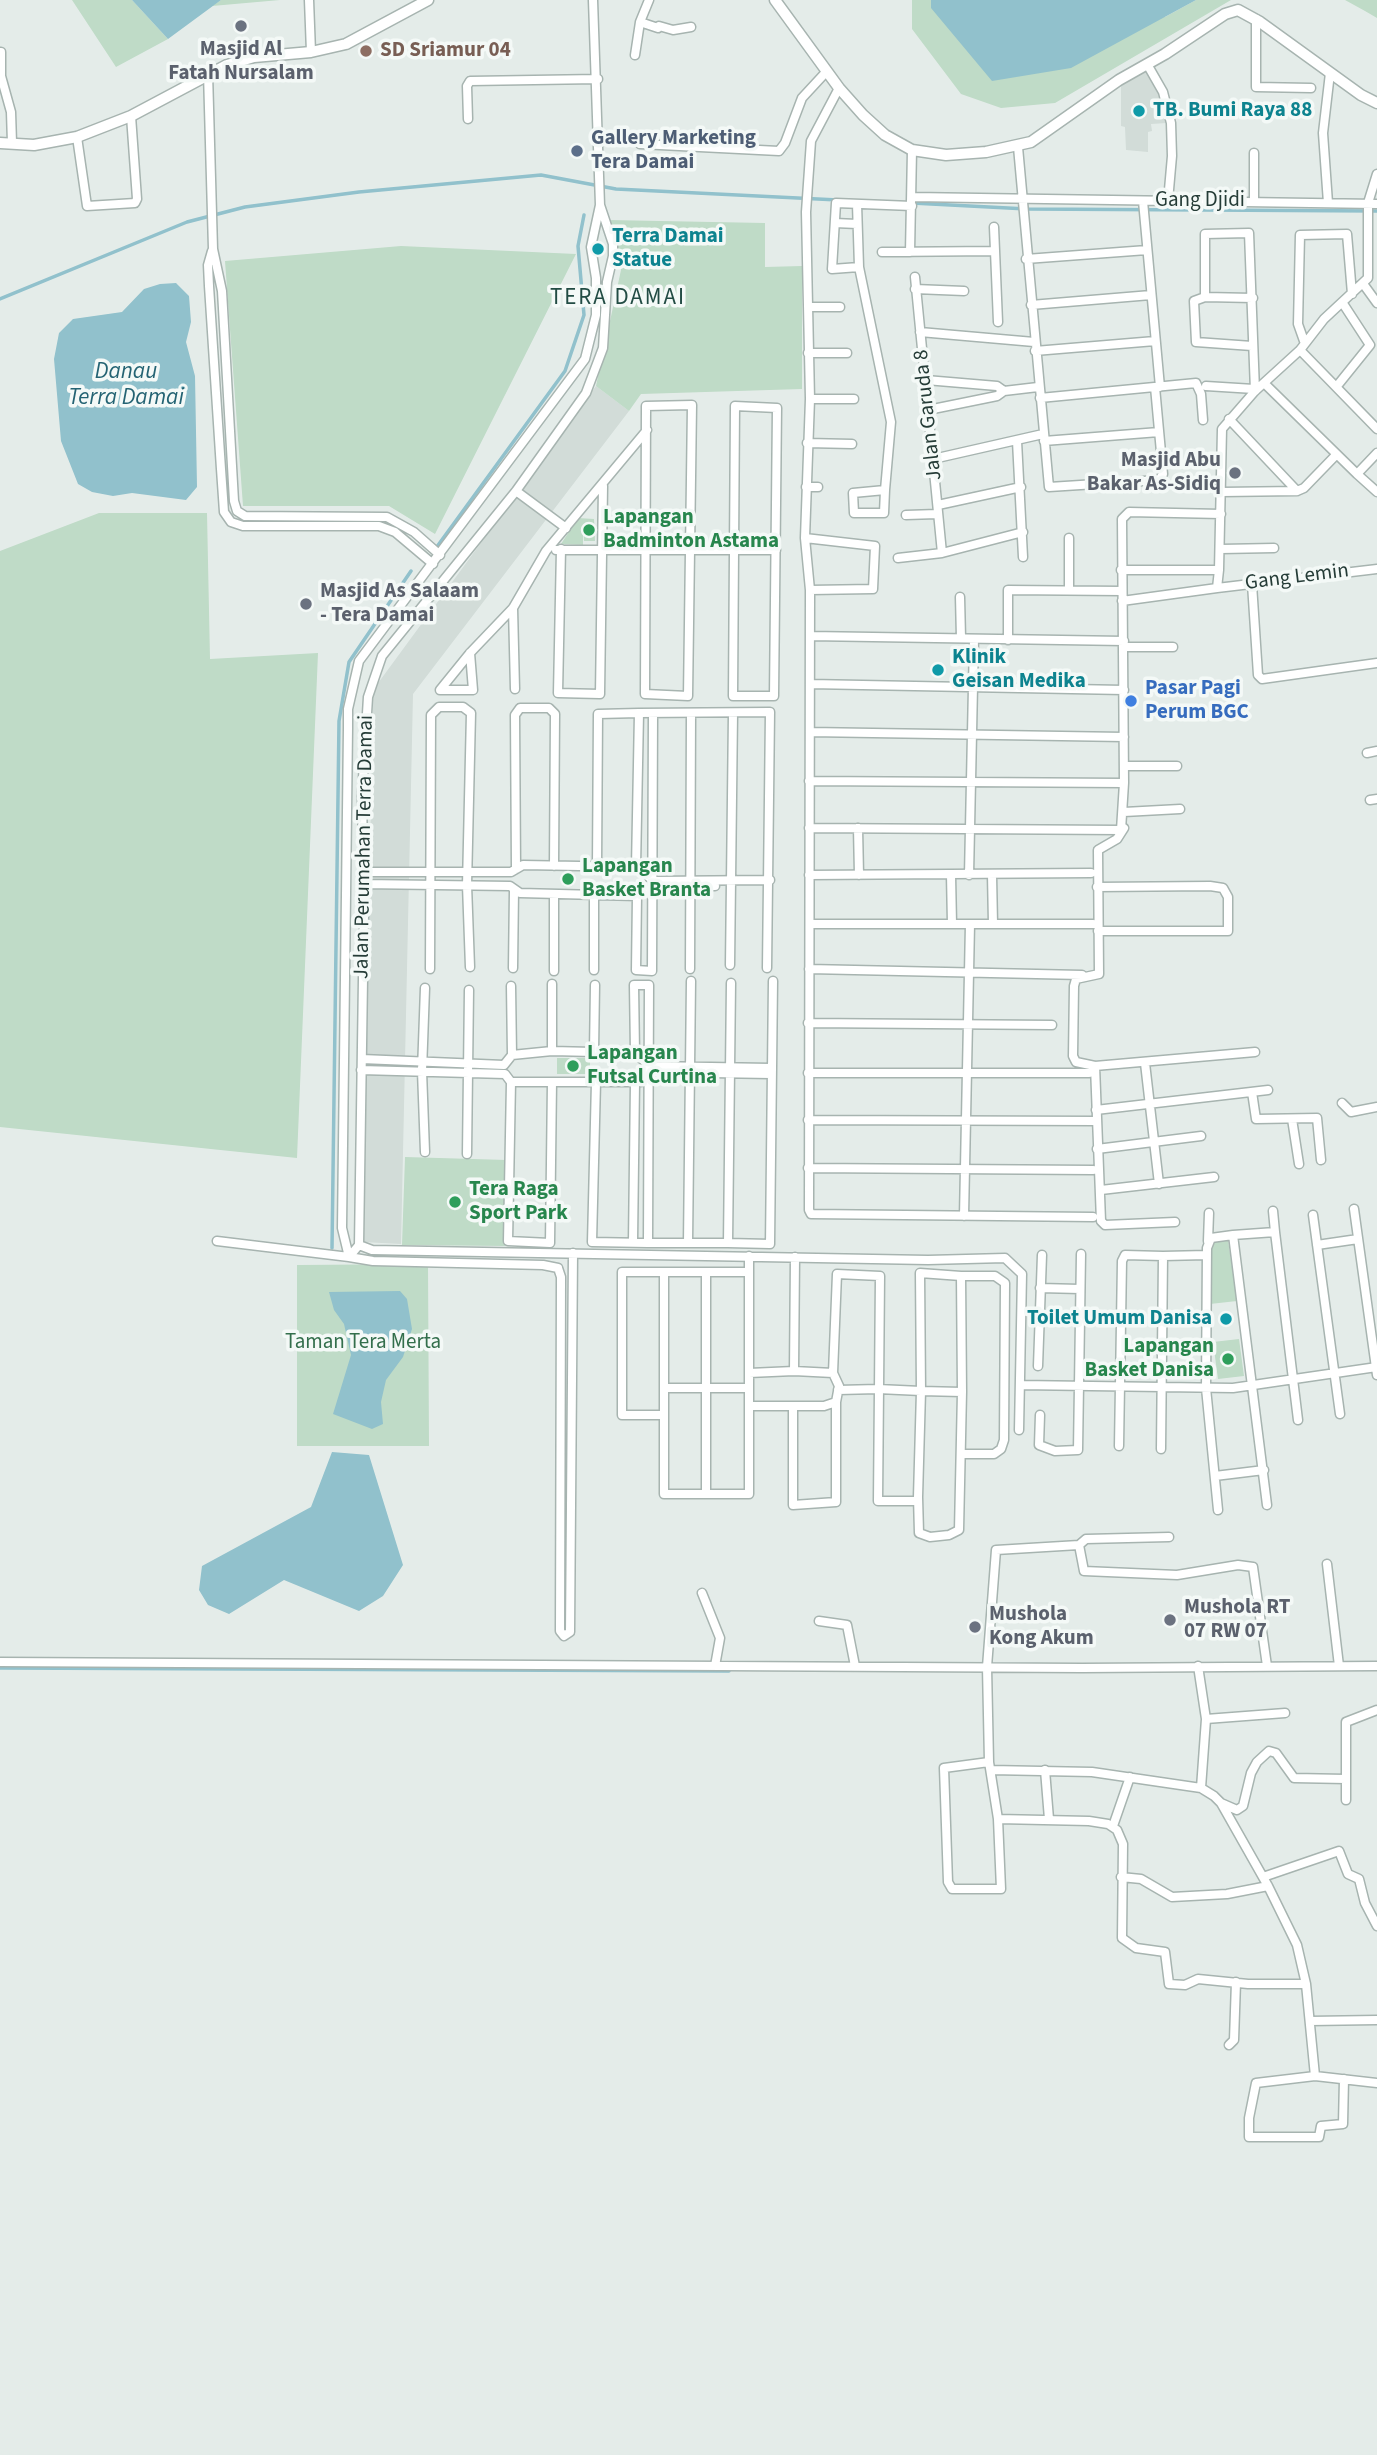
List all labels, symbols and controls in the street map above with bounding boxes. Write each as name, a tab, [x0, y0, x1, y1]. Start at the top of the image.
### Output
marker: Masjid Al Fatah Nursalam	[233, 18, 249, 34]
place label: Masjid Al Fatah Nursalam	[168, 37, 314, 87]
place label: SD Sriamur 04	[380, 38, 511, 64]
marker: SD Sriamur 04	[358, 43, 374, 59]
place label: TB. Bumi Raya 88	[1153, 98, 1312, 124]
marker: TB. Bumi Raya 88	[1131, 103, 1147, 119]
place label: Gallery Marketing Tera Damai	[591, 126, 756, 176]
marker: Gallery Marketing Tera Damai	[569, 143, 585, 159]
street label: Gang Djidi	[1155, 188, 1245, 214]
place label: Terra Damai Statue	[612, 224, 724, 274]
marker: Terra Damai Statue	[590, 241, 606, 257]
district label: TERA DAMAI	[551, 285, 685, 313]
street label: Jalan Garuda 8	[910, 348, 948, 482]
water label: Danau Terra Damai	[68, 359, 184, 413]
place label: Masjid Abu Bakar As-Sidiq	[1087, 448, 1221, 498]
marker: Masjid Abu Bakar As-Sidiq	[1227, 465, 1243, 481]
place label: Lapangan Badminton Astama	[603, 505, 779, 555]
marker: Lapangan Badminton Astama	[581, 522, 597, 538]
street label: Gang Lemin	[1244, 559, 1350, 597]
place label: Masjid As Salaam - Tera Damai	[320, 579, 479, 629]
marker: Masjid As Salaam - Tera Damai	[298, 596, 314, 612]
place label: Klinik Geisan Medika	[952, 645, 1086, 695]
marker: Klinik Geisan Medika	[930, 662, 946, 678]
place label: Pasar Pagi Perum BGC	[1145, 676, 1249, 726]
marker: Pasar Pagi Perum BGC	[1123, 693, 1139, 709]
street label: Jalan Perumahan Terra Damai	[350, 715, 380, 979]
place label: Lapangan Basket Branta	[582, 854, 711, 904]
marker: Lapangan Basket Branta	[560, 871, 576, 887]
place label: Lapangan Futsal Curtina	[587, 1041, 717, 1091]
marker: Lapangan Futsal Curtina	[565, 1058, 581, 1074]
place label: Tera Raga Sport Park	[469, 1177, 568, 1227]
marker: Tera Raga Sport Park	[447, 1194, 463, 1210]
place label: Toilet Umum Danisa	[1027, 1306, 1212, 1332]
marker: Toilet Umum Danisa	[1218, 1311, 1234, 1327]
park label: Taman Tera Merta	[285, 1330, 441, 1356]
place label: Lapangan Basket Danisa	[1085, 1334, 1214, 1384]
marker: Lapangan Basket Danisa	[1220, 1351, 1236, 1367]
place label: Mushola RT 07 RW 07	[1184, 1595, 1290, 1645]
place label: Mushola Kong Akum	[989, 1602, 1094, 1652]
marker: Mushola RT 07 RW 07	[1162, 1612, 1178, 1628]
marker: Mushola Kong Akum	[967, 1619, 983, 1635]

